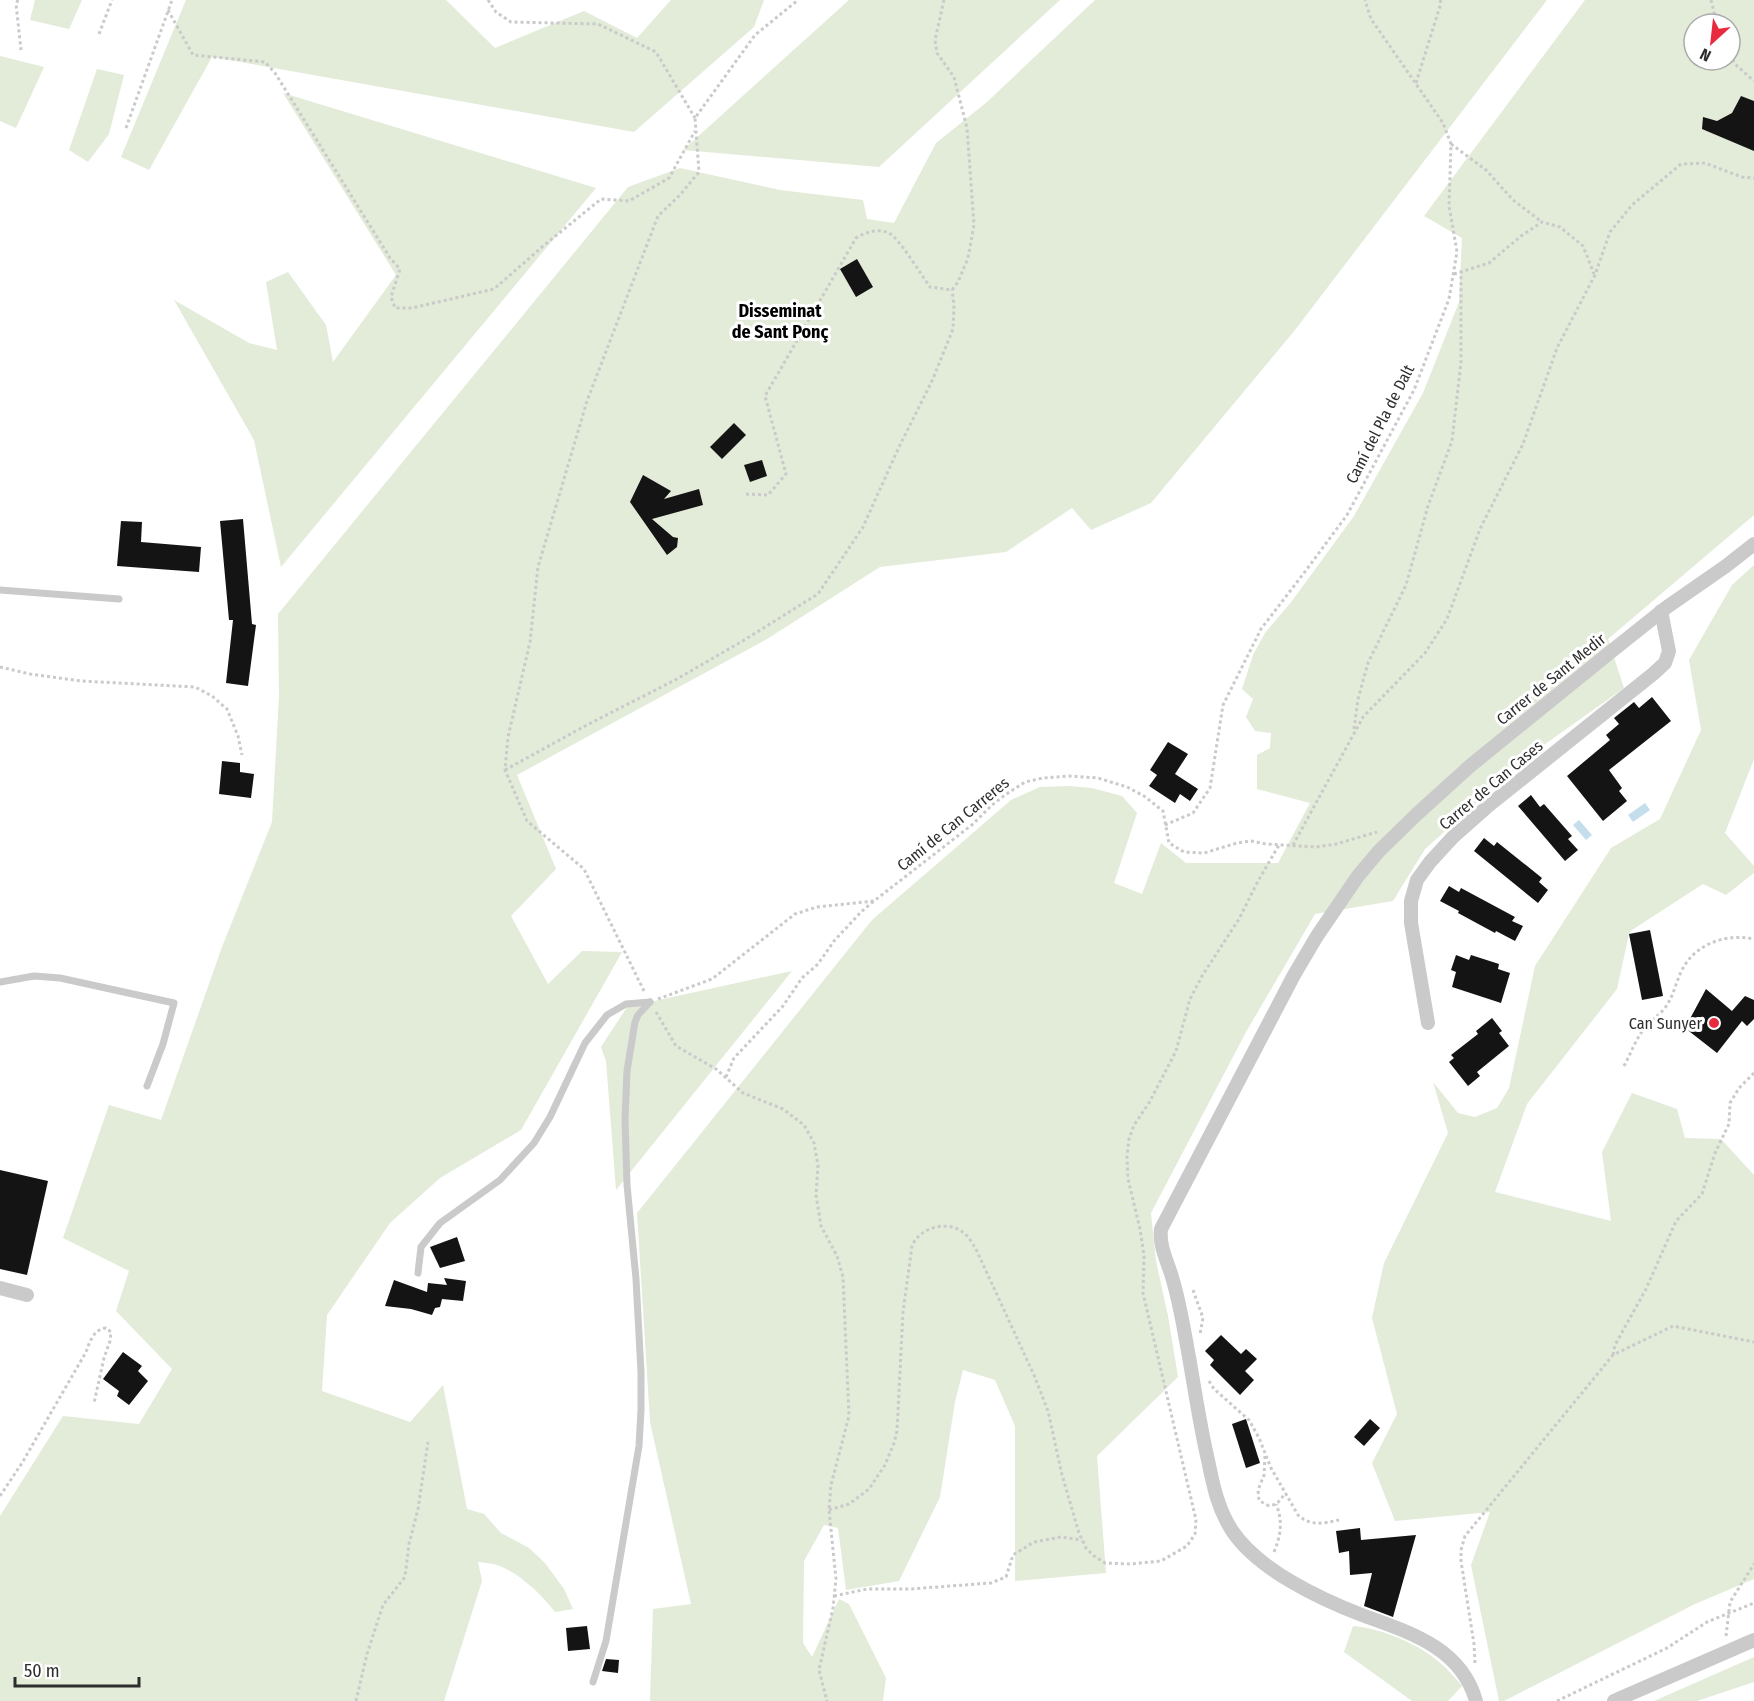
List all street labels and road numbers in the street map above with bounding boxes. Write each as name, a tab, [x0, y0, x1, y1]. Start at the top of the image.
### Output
street label: Camí del Pla de Dalt	[1342, 361, 1419, 487]
street label: Carrer de Sant Medir	[1493, 629, 1610, 729]
street label: Carrer de Can Cases	[1435, 736, 1547, 834]
street label: Camí de Can Carreres	[893, 773, 1013, 875]

